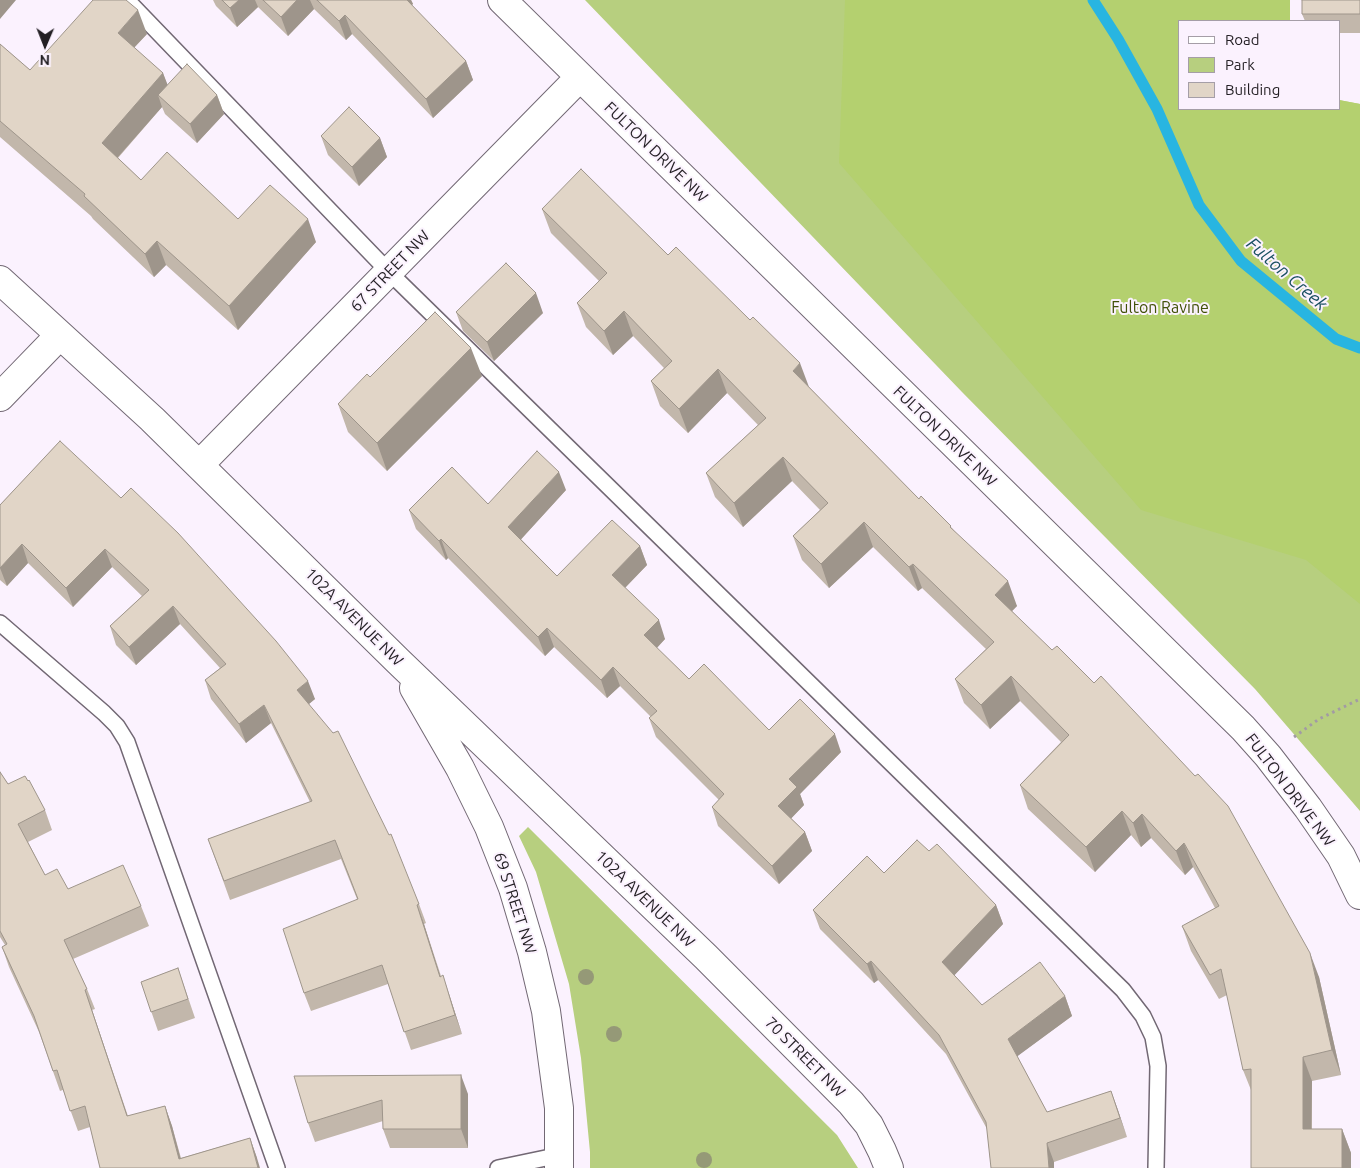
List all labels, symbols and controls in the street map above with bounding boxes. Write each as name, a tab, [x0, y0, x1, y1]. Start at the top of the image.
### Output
north arrow	[20, 20, 70, 70]
legend	[1178, 20, 1340, 110]
text: Road	[1225, 31, 1260, 48]
text: N	[39, 52, 50, 68]
text: Park	[1225, 56, 1255, 73]
text: Building	[1225, 81, 1280, 98]
street label: FULTON DRIVE NW	[600, 98, 712, 206]
street label: 67 STREET NW	[346, 226, 434, 316]
water label: Fulton Creek	[1242, 233, 1332, 315]
park label: Fulton Ravine	[1111, 298, 1209, 318]
street label: FULTON DRIVE NW	[889, 382, 1001, 490]
street label: 102A AVENUE NW	[301, 564, 407, 670]
street label: FULTON DRIVE NW	[1241, 730, 1339, 850]
street label: 102A AVENUE NW	[591, 847, 699, 951]
street label: 69 STREET NW	[490, 850, 540, 956]
street label: 70 STREET NW	[761, 1013, 849, 1101]

